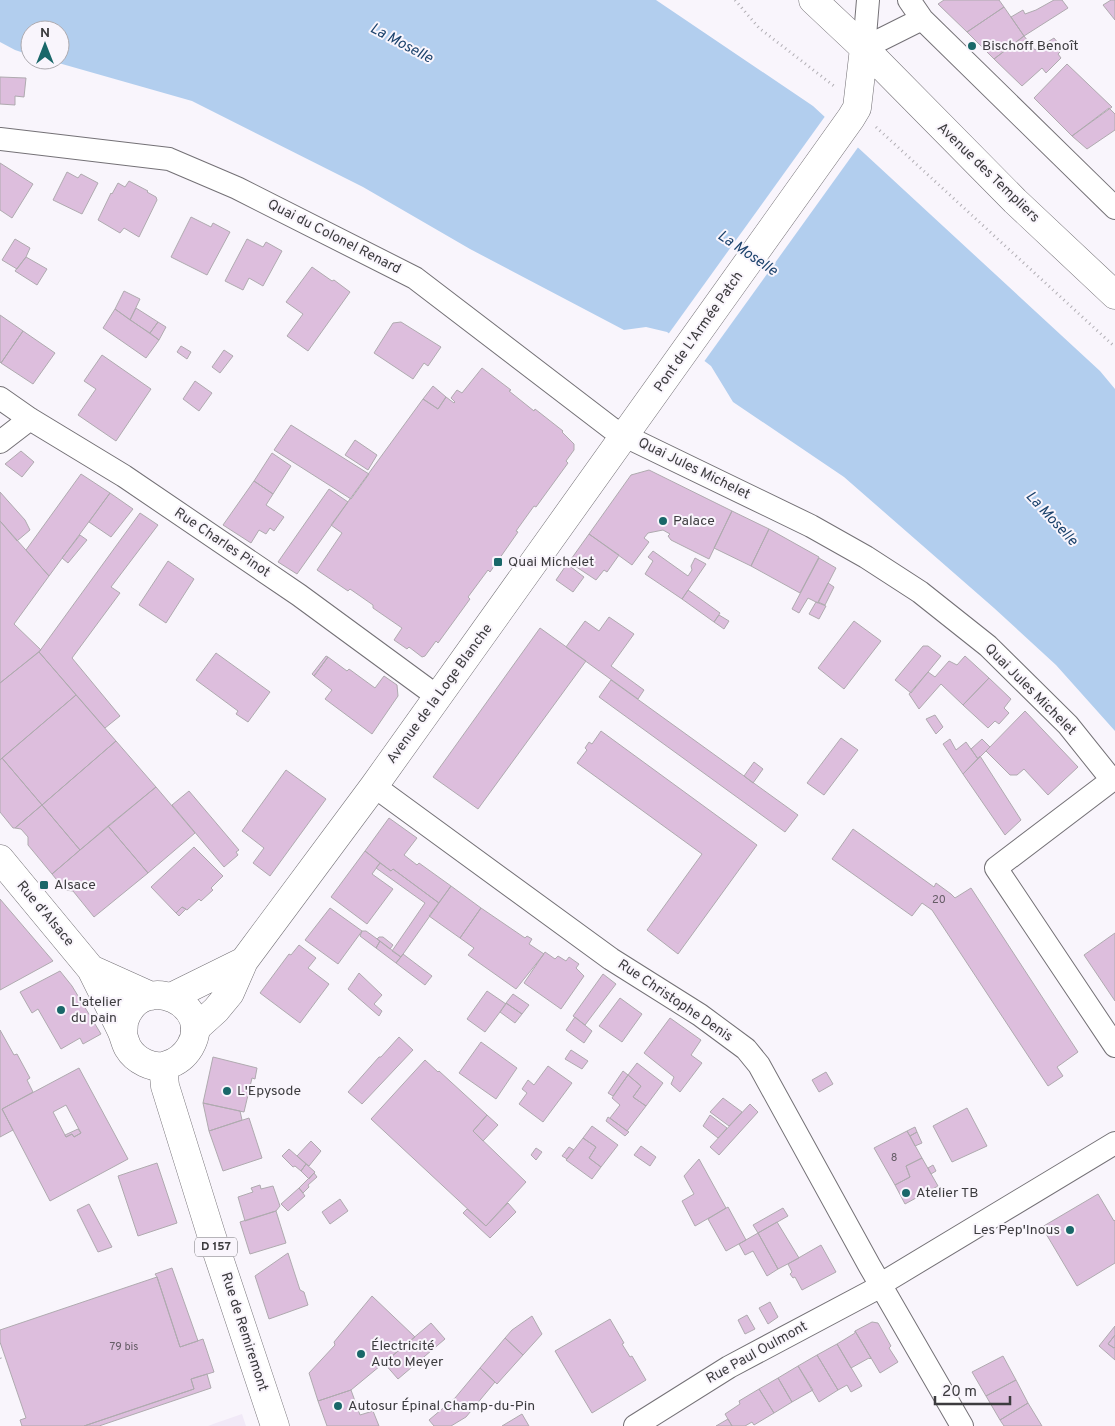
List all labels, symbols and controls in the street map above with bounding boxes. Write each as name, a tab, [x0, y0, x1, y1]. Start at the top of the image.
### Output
north arrow	[20, 20, 70, 70]
water label: La Moselle	[366, 20, 436, 69]
text: N	[40, 25, 50, 42]
place label: Bischoff Benoît	[982, 38, 1079, 55]
marker: Bischoff Benoît	[966, 40, 978, 52]
street label: Avenue des Templiers	[933, 120, 1043, 226]
street label: Quai du Colonel Renard	[264, 196, 404, 278]
water label: La Moselle	[713, 227, 781, 281]
street label: Pont de L'Armée Patch	[651, 268, 747, 396]
street label: Quai Jules Michelet	[635, 434, 753, 504]
water label: La Moselle	[1021, 488, 1081, 551]
street label: Rue Charles Pinot	[171, 505, 273, 581]
place label: Palace	[673, 513, 715, 530]
marker: Palace	[657, 515, 669, 527]
place label: Quai Michelet	[508, 554, 594, 571]
marker: Quai Michelet	[492, 556, 504, 568]
street label: Avenue de la Loge Blanche	[384, 621, 496, 767]
street label: Quai Jules Michelet	[981, 641, 1079, 739]
place label: Alsace	[54, 877, 96, 894]
street label: Rue d'Alsace	[13, 878, 77, 950]
marker: Alsace	[38, 879, 50, 891]
house number: 20	[932, 893, 946, 907]
street label: Rue Christophe Denis	[614, 956, 736, 1046]
place label: L'atelier du pain	[71, 994, 123, 1027]
marker: L'atelier du pain	[55, 1004, 67, 1016]
place label: L'Epysode	[237, 1083, 301, 1100]
marker: L'Epysode	[221, 1085, 233, 1097]
house number: 8	[891, 1151, 897, 1165]
place label: Atelier TB	[916, 1185, 978, 1202]
marker: Atelier TB	[900, 1187, 912, 1199]
place label: Les Pep'Inous	[973, 1222, 1060, 1239]
marker: Les Pep'Inous	[1064, 1224, 1076, 1236]
road number: D 157	[195, 1238, 237, 1256]
street label: Rue de Remiremont	[217, 1270, 271, 1394]
street label: Rue Paul Oulmont	[703, 1318, 811, 1388]
place label: Électricité Auto Meyer	[371, 1337, 444, 1371]
house number: 79 bis	[109, 1340, 139, 1354]
marker: Électricité Auto Meyer	[355, 1348, 367, 1360]
scale bar	[935, 1374, 1010, 1406]
text: 20 m	[942, 1383, 977, 1402]
place label: Autosur Épinal Champ-du-Pin	[348, 1397, 535, 1415]
marker: Autosur Épinal Champ-du-Pin	[332, 1400, 344, 1412]

